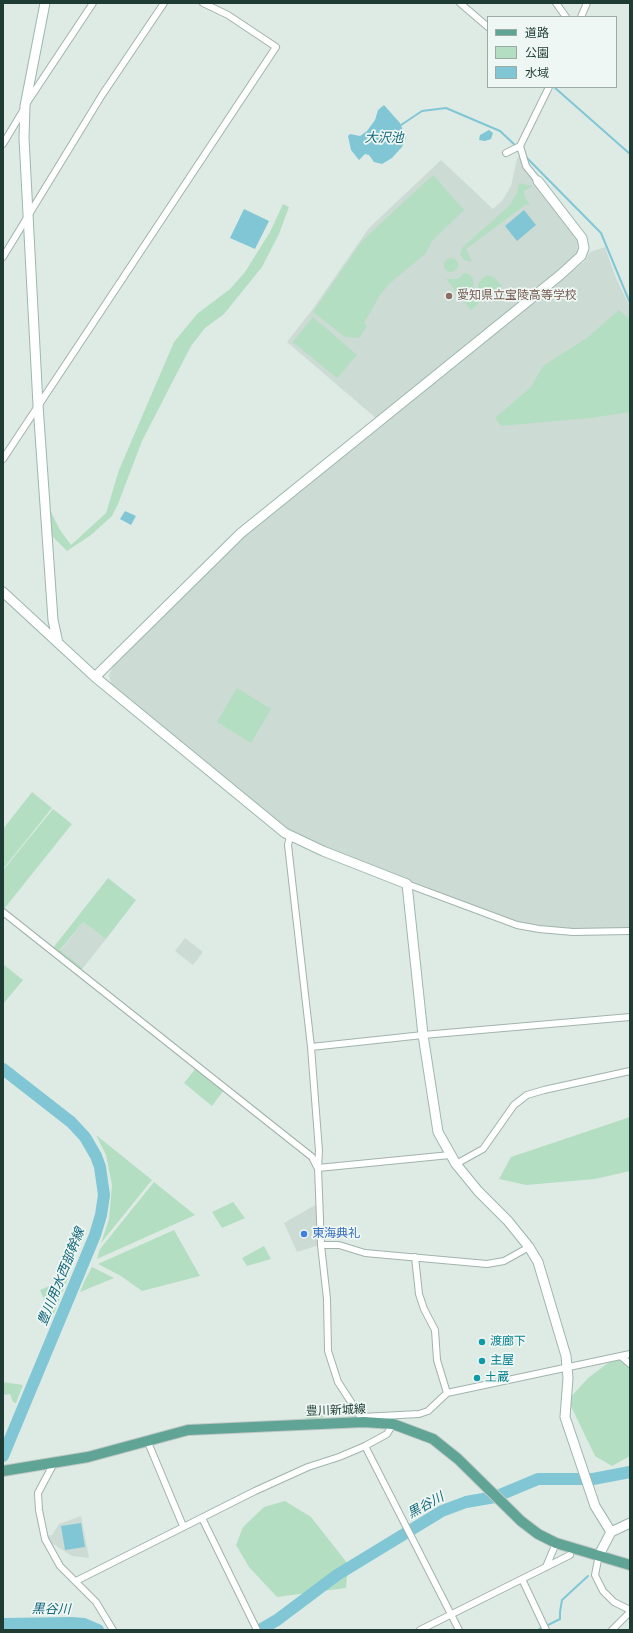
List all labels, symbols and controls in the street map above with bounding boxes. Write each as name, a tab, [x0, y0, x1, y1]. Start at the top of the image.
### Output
legend	[487, 16, 617, 88]
text: 道路	[525, 24, 549, 41]
text: 公園	[525, 44, 549, 61]
text: 水域	[525, 64, 549, 81]
water label: 大沢池	[365, 131, 403, 147]
place label: 愛知県立宝陵高等学校	[457, 289, 577, 303]
marker: 愛知県立宝陵高等学校	[444, 291, 454, 301]
water label: 豊川用水西部幹線	[35, 1226, 89, 1328]
place label: 東海典礼	[312, 1227, 360, 1241]
marker: 東海典礼	[299, 1229, 309, 1239]
place label: 渡廊下	[490, 1335, 526, 1349]
marker: 渡廊下	[477, 1337, 487, 1347]
place label: 主屋	[490, 1354, 514, 1368]
marker: 主屋	[477, 1356, 487, 1366]
place label: 土蔵	[485, 1371, 509, 1385]
marker: 土蔵	[472, 1373, 482, 1383]
street label: 豊川新城線	[306, 1403, 366, 1419]
water label: 黒谷川	[405, 1490, 447, 1522]
water label: 黒谷川	[31, 1602, 71, 1618]

